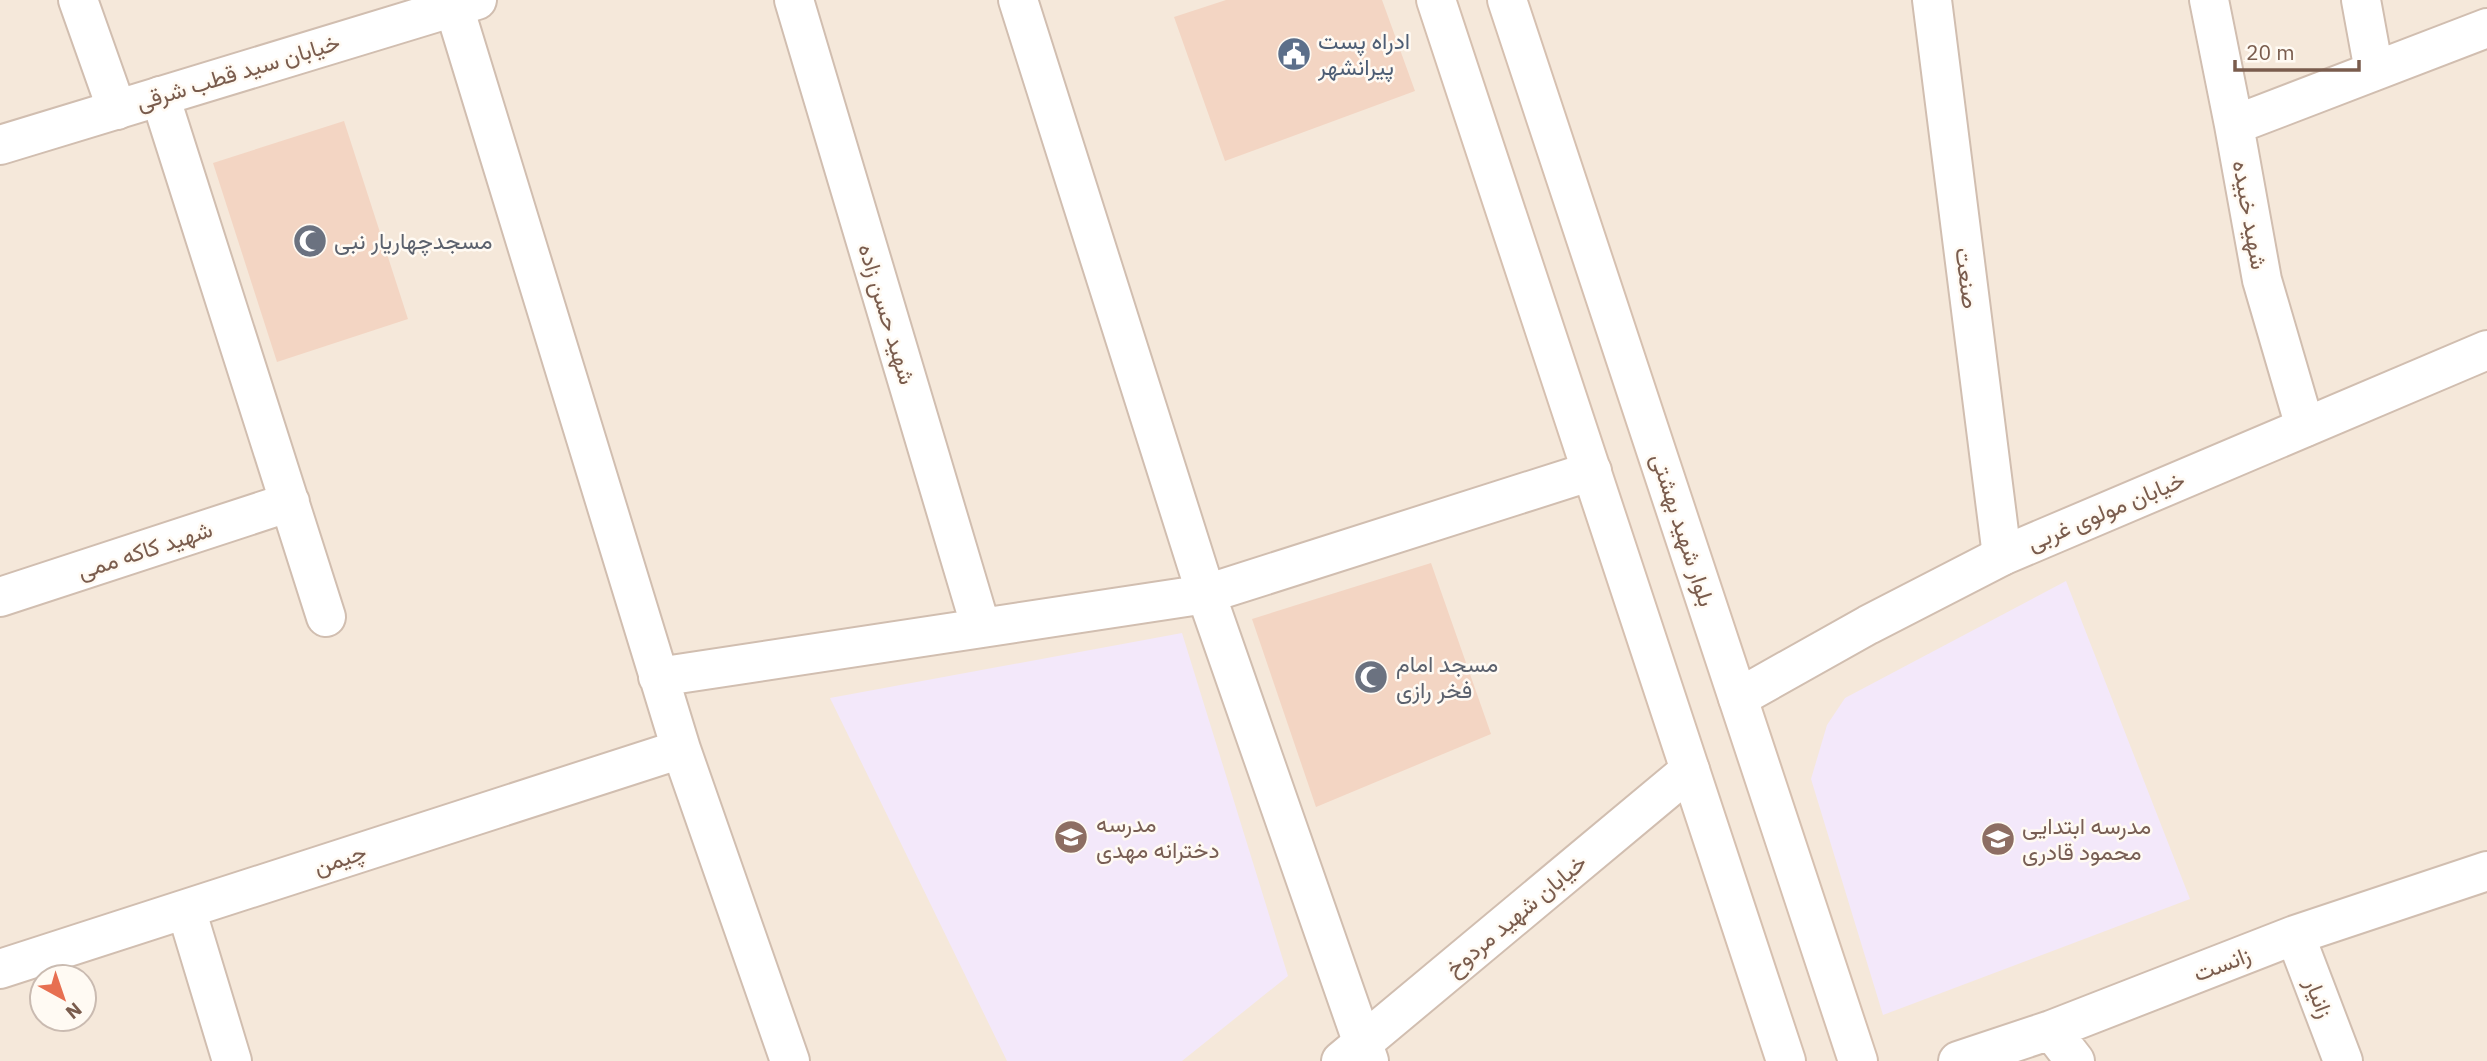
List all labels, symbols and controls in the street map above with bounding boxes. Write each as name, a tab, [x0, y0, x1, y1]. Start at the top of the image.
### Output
place label: ادراه پست پیرانشهر	[1317, 25, 1410, 83]
street label: خیابان سید قطب شرقی	[132, 26, 343, 117]
scale bar	[2235, 28, 2359, 72]
public building icon: ادراه پست پیرانشهر	[1275, 35, 1313, 73]
text: 20 m	[2246, 38, 2295, 66]
street label: شهید خبیده	[2226, 158, 2275, 272]
mosque icon: مسجدچهاریار نبی	[291, 222, 329, 260]
place label: مسجدچهاریار نبی	[334, 225, 492, 257]
street label: شهید حسن زاده	[851, 240, 924, 388]
street label: صنعت	[1949, 246, 1987, 310]
street label: بلوار شهید بهشتی	[1644, 449, 1723, 610]
street label: خیابان مولوی غربی	[2022, 463, 2190, 558]
street label: شهید کاکه ممی	[73, 513, 216, 586]
place label: مسجد امام فخر رازی	[1396, 648, 1498, 705]
mosque icon: مسجد امام فخر رازی	[1352, 658, 1390, 696]
place label: مدرسه دخترانه مهدی	[1096, 808, 1219, 865]
place label: مدرسه ابتدایى محمود قادرى	[2022, 810, 2151, 867]
school or university icon: مدرسه دخترانه مهدی	[1052, 818, 1090, 856]
school or university icon: مدرسه ابتدایى محمود قادرى	[1979, 820, 2017, 858]
street label: چیمن	[310, 836, 370, 882]
street label: خیابان شهید مردوخ	[1439, 846, 1593, 984]
street label: زانست	[2189, 938, 2255, 989]
north arrow	[28, 963, 98, 1033]
street label: زانیار	[2297, 972, 2341, 1022]
text: N	[61, 997, 87, 1025]

